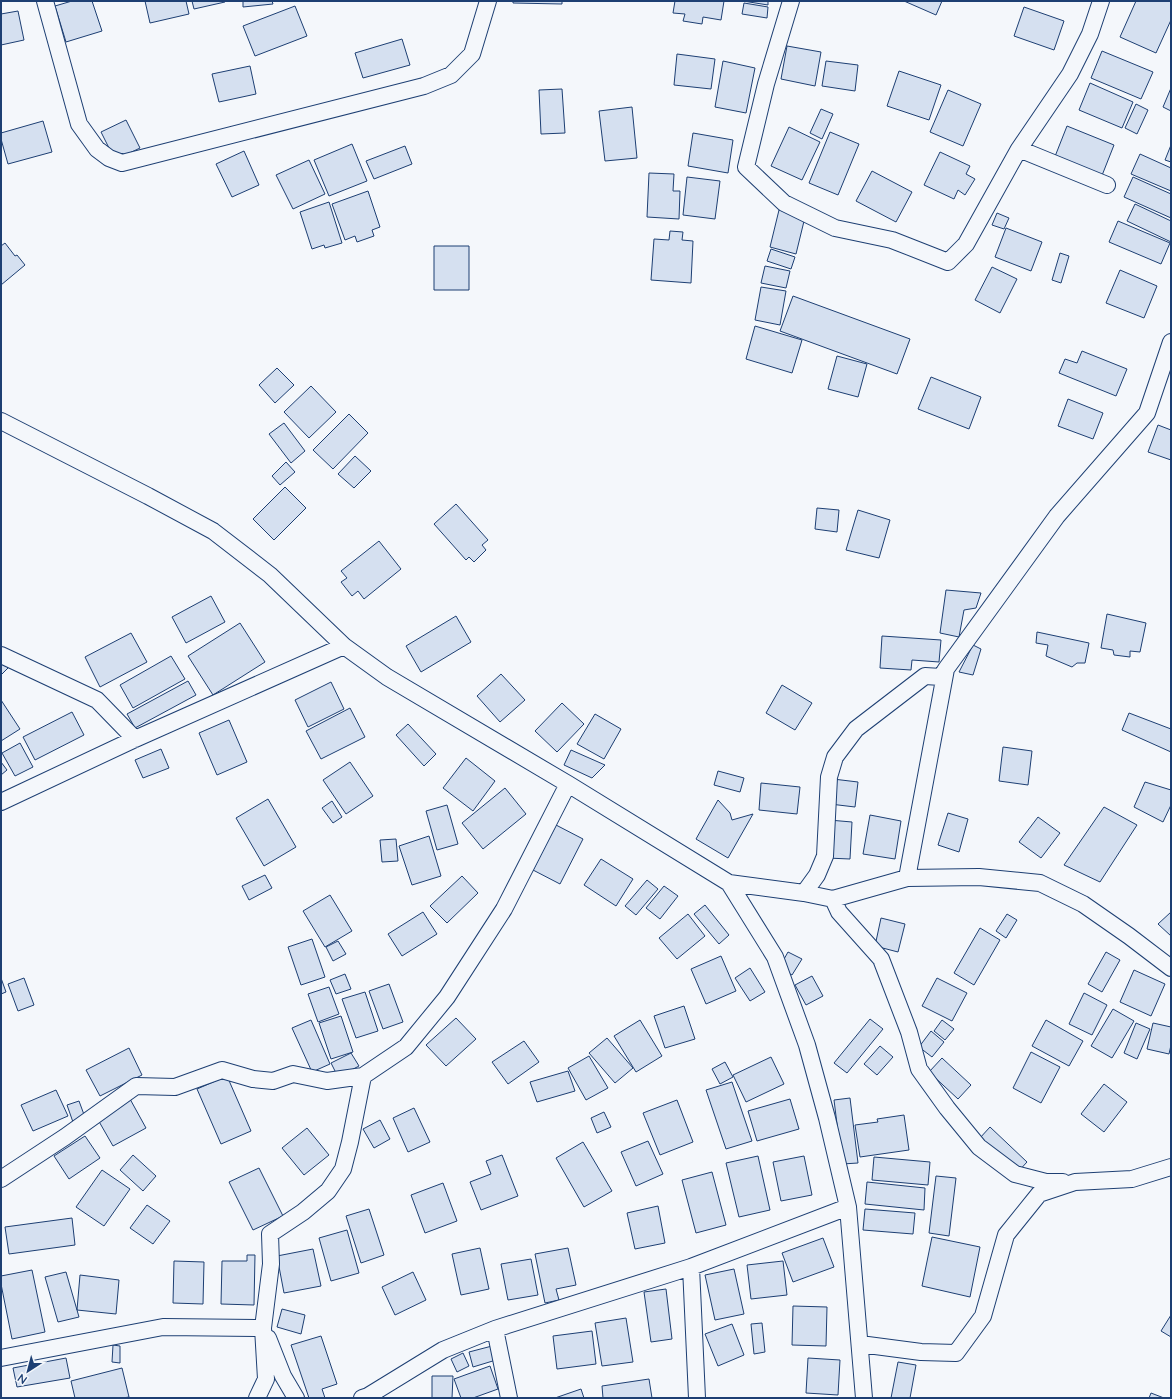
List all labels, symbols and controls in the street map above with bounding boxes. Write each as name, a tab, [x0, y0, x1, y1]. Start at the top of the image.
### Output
north arrow	[8, 1351, 48, 1391]
text: N	[15, 1372, 29, 1387]

